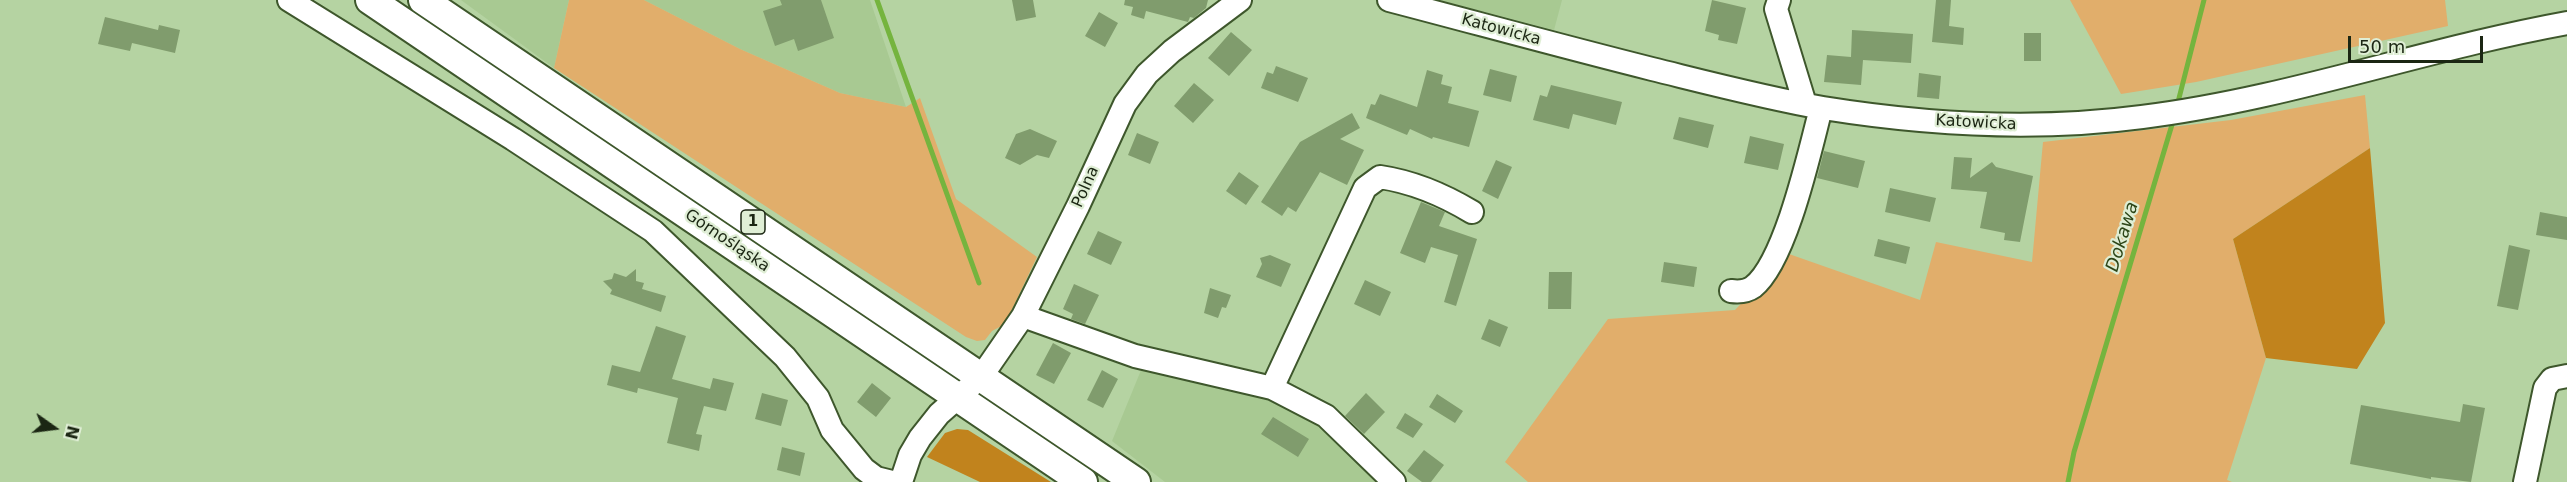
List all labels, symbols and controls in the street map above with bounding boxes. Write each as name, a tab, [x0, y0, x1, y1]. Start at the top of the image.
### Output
street label: Katowicka	[1459, 10, 1543, 50]
scale bar	[2351, 24, 2486, 62]
text: 50 m	[2359, 36, 2405, 57]
street label: Katowicka	[1935, 111, 2017, 135]
street label: Polna	[1068, 163, 1104, 211]
water label: Dokawa	[2102, 199, 2144, 275]
street label: Górnośląska	[681, 206, 773, 276]
road number: 1	[741, 210, 765, 234]
north arrow	[24, 398, 84, 458]
text: N	[61, 424, 83, 441]

